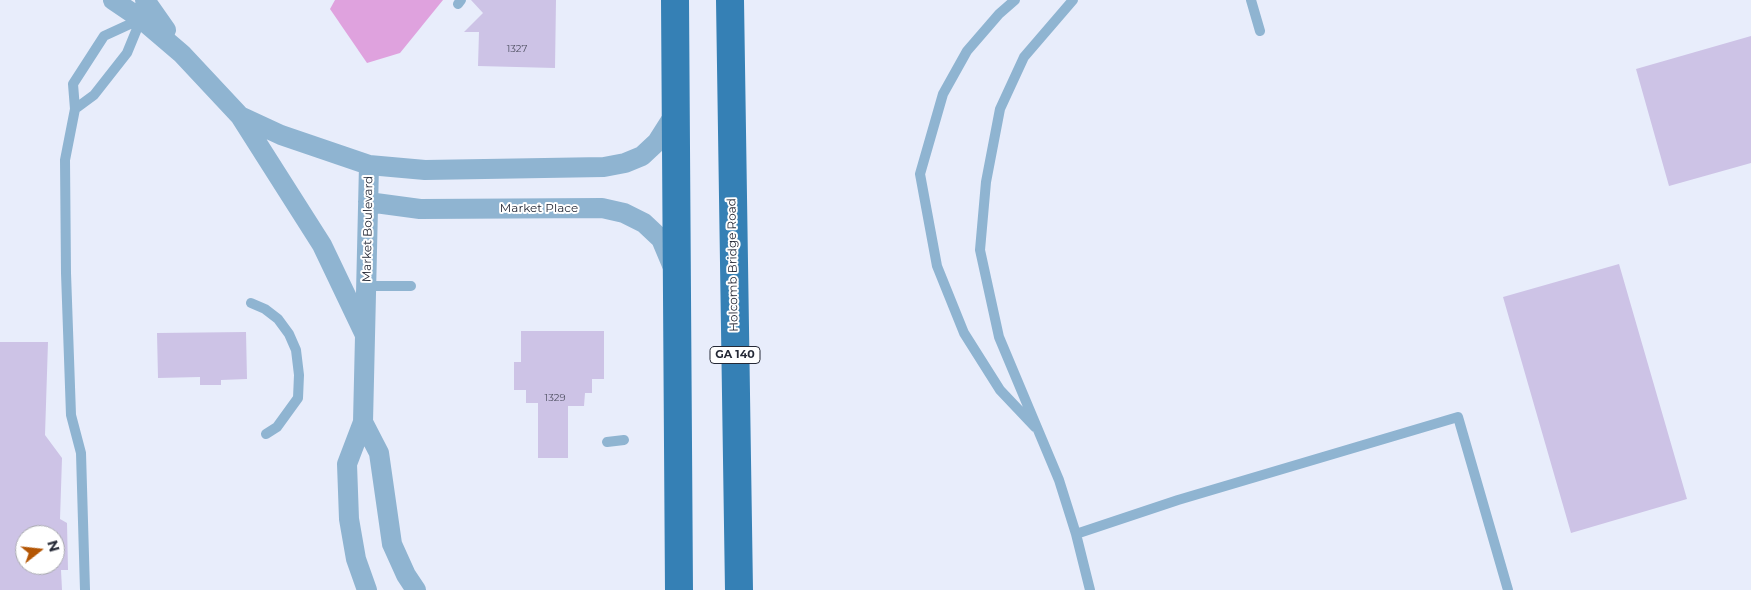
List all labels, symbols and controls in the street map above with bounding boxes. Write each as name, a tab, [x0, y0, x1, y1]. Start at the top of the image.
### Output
house number: 1327	[507, 43, 527, 55]
street label: Market Boulevard	[360, 176, 376, 282]
street label: Holcomb Bridge Road	[725, 198, 741, 332]
street label: Market Place	[500, 201, 578, 215]
road number: GA 140	[710, 346, 760, 364]
house number: 1329	[545, 392, 565, 404]
north arrow	[15, 525, 65, 575]
text: N	[43, 538, 64, 554]

